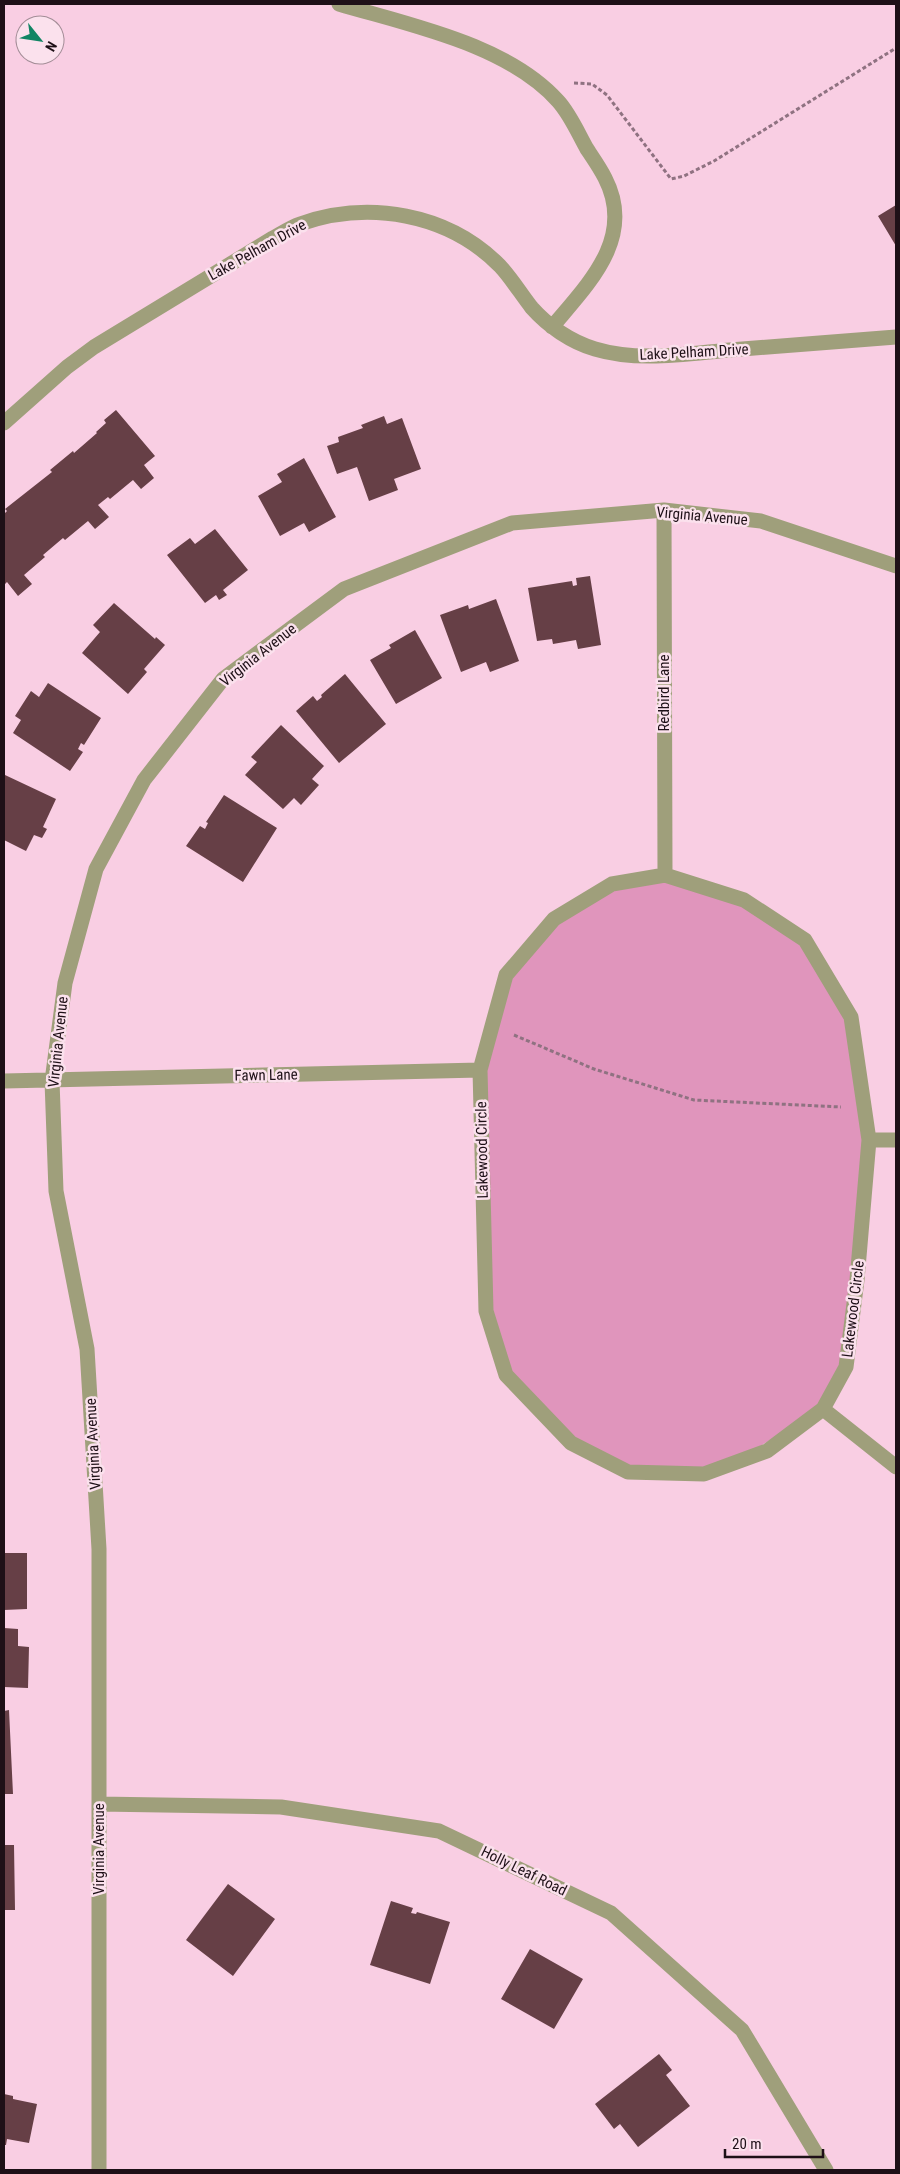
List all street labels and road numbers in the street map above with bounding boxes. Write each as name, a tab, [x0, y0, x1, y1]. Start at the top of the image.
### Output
street label: Lake Pelham Drive	[205, 216, 309, 284]
street label: Lake Pelham Drive	[639, 340, 749, 364]
street label: Virginia Avenue	[656, 503, 748, 529]
street label: Virginia Avenue	[216, 620, 300, 690]
street label: Redbird Lane	[655, 654, 673, 732]
street label: Virginia Avenue	[44, 995, 72, 1089]
street label: Fawn Lane	[234, 1065, 298, 1085]
street label: Lakewood Circle	[472, 1101, 492, 1199]
street label: Lakewood Circle	[838, 1260, 868, 1358]
street label: Virginia Avenue	[82, 1398, 104, 1490]
street label: Virginia Avenue	[90, 1803, 108, 1895]
street label: Holly Leaf Road	[478, 1843, 570, 1899]

